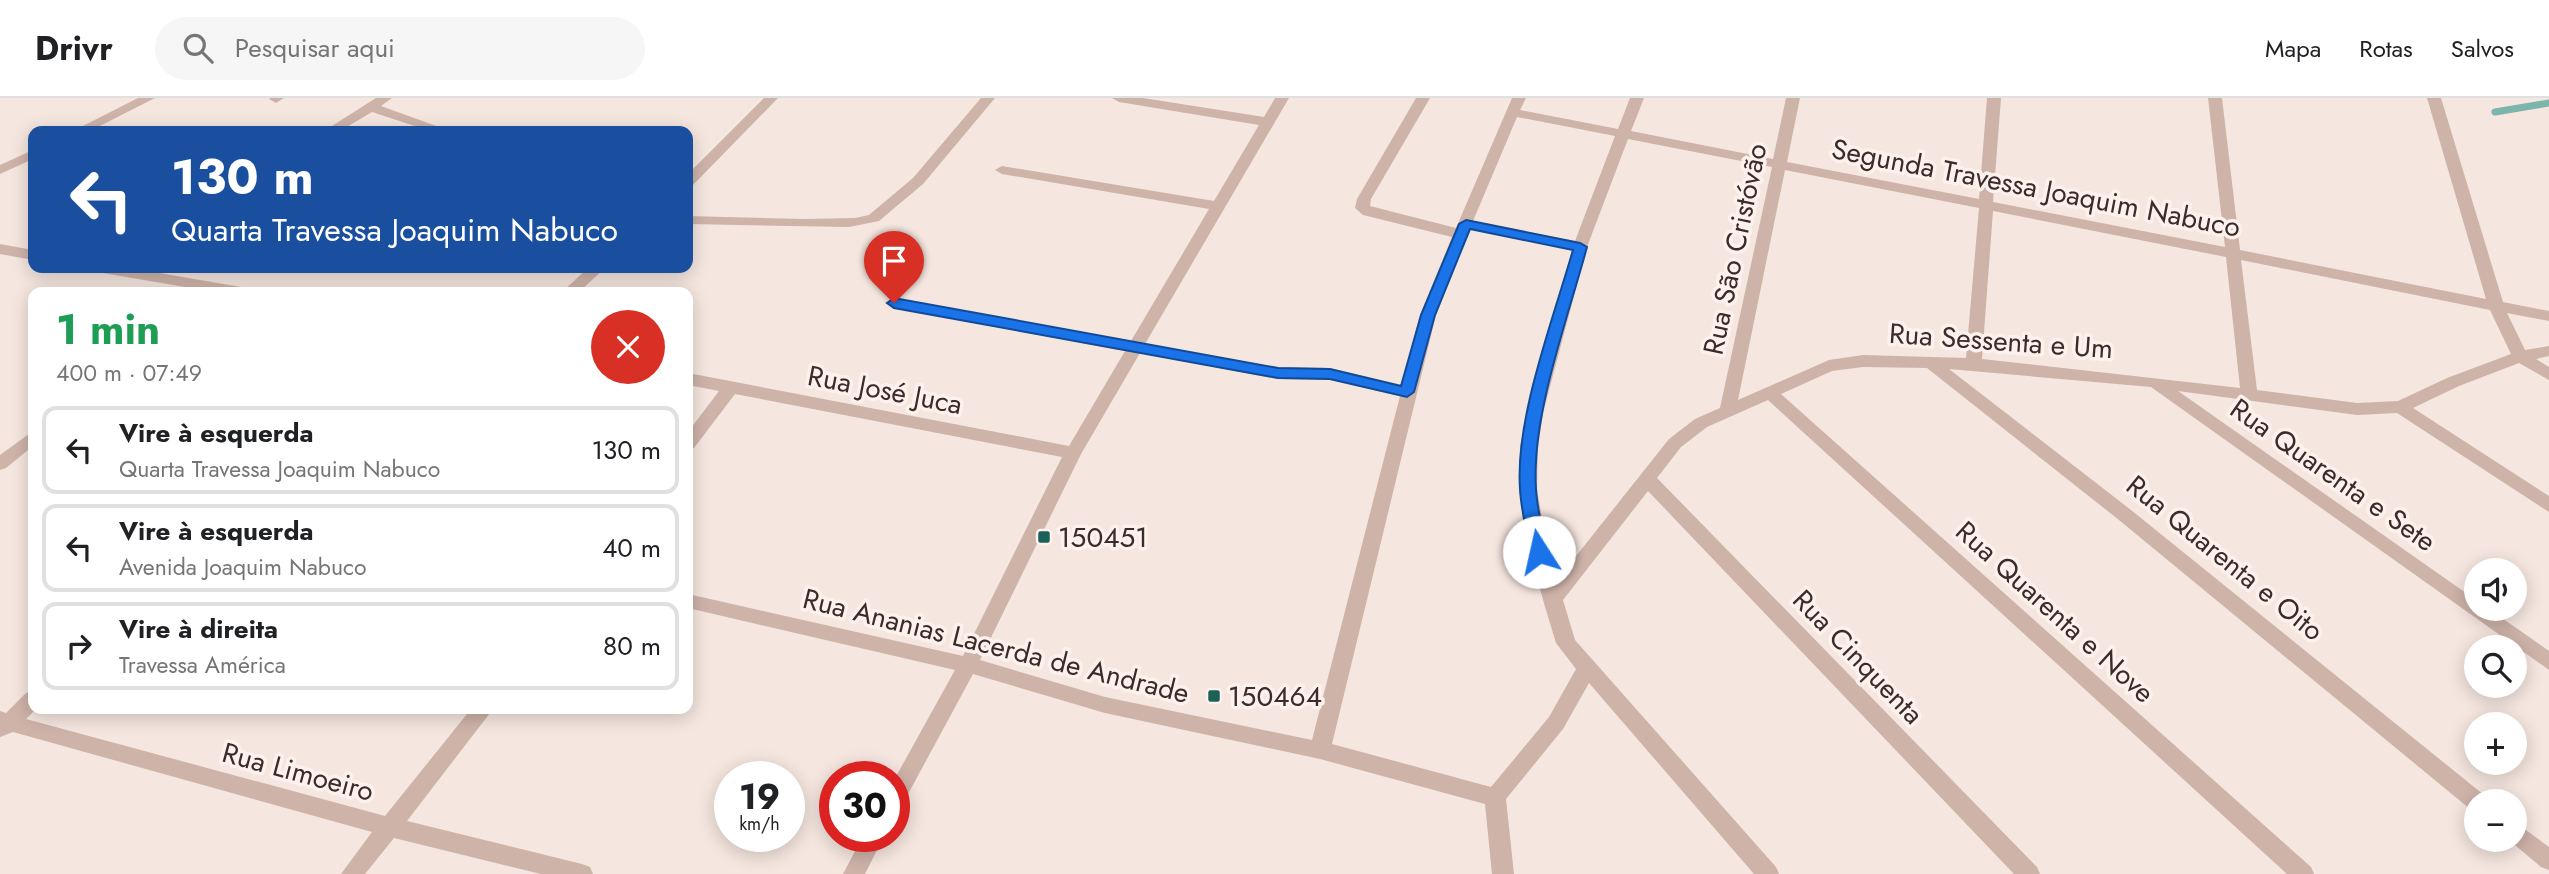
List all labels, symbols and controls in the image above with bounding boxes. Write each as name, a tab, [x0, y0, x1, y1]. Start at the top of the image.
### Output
search box	[155, 17, 645, 80]
text: Drivr	[35, 25, 113, 72]
icon: search	[179, 29, 217, 67]
text: Pesquisar aqui	[235, 29, 395, 67]
text: Mapa	[2265, 31, 2321, 66]
text: Rotas	[2359, 31, 2413, 66]
text: Salvos	[2451, 31, 2514, 66]
street label: Segunda Travessa Joaquim Nabuco	[1828, 128, 2244, 248]
street label: Rua São Cristóvão	[1693, 140, 1777, 358]
text: 130 m	[171, 142, 314, 212]
icon: left	[56, 154, 147, 245]
text: Quarta Travessa Joaquim Nabuco	[171, 207, 618, 253]
pin	[864, 231, 924, 303]
icon: arrive	[875, 242, 913, 280]
text: 1 min	[56, 299, 160, 360]
button: close	[591, 310, 665, 384]
street label: Rua Sessenta e Um	[1888, 313, 2114, 369]
street label: Rua José Juca	[804, 355, 966, 425]
text: 400 m · 07:49	[56, 356, 202, 390]
street label: Rua Quarenta e Sete	[2222, 388, 2444, 562]
text: Vire à esquerda	[119, 414, 314, 452]
icon: left	[60, 431, 98, 469]
text: 130 m	[591, 431, 661, 469]
text: Quarta Travessa Joaquim Nabuco	[119, 452, 440, 486]
street label: Rua Quarenta e Oito	[2117, 465, 2333, 651]
street label: Rua Quarenta e Nove	[1946, 511, 2164, 713]
text: Vire à esquerda	[119, 512, 314, 550]
position arrow	[1502, 515, 1576, 589]
place label: 150451	[1058, 517, 1148, 558]
icon: left	[60, 529, 98, 567]
text: 40 m	[602, 529, 661, 567]
marker: 150451	[1036, 529, 1052, 545]
text: Avenida Joaquim Nabuco	[119, 550, 367, 584]
map controls	[2464, 558, 2527, 852]
button: sound	[2464, 558, 2527, 621]
street label: Rua Ananias Lacerda de Andrade	[799, 578, 1193, 714]
street label: Rua Cinquenta	[1783, 580, 1933, 734]
text: Vire à direita	[119, 610, 278, 648]
icon: right	[60, 627, 98, 665]
text: 80 m	[603, 627, 661, 665]
button: search	[2464, 635, 2527, 698]
text: Travessa América	[119, 648, 286, 682]
place label: 150464	[1228, 676, 1322, 717]
marker: 150464	[1206, 688, 1222, 704]
button: +	[2464, 712, 2527, 775]
street label: Rua Limoeiro	[218, 732, 378, 812]
speed limit sign: 30	[819, 761, 910, 852]
text: 19	[739, 772, 780, 822]
button: −	[2464, 789, 2527, 852]
text: km/h	[739, 811, 780, 837]

